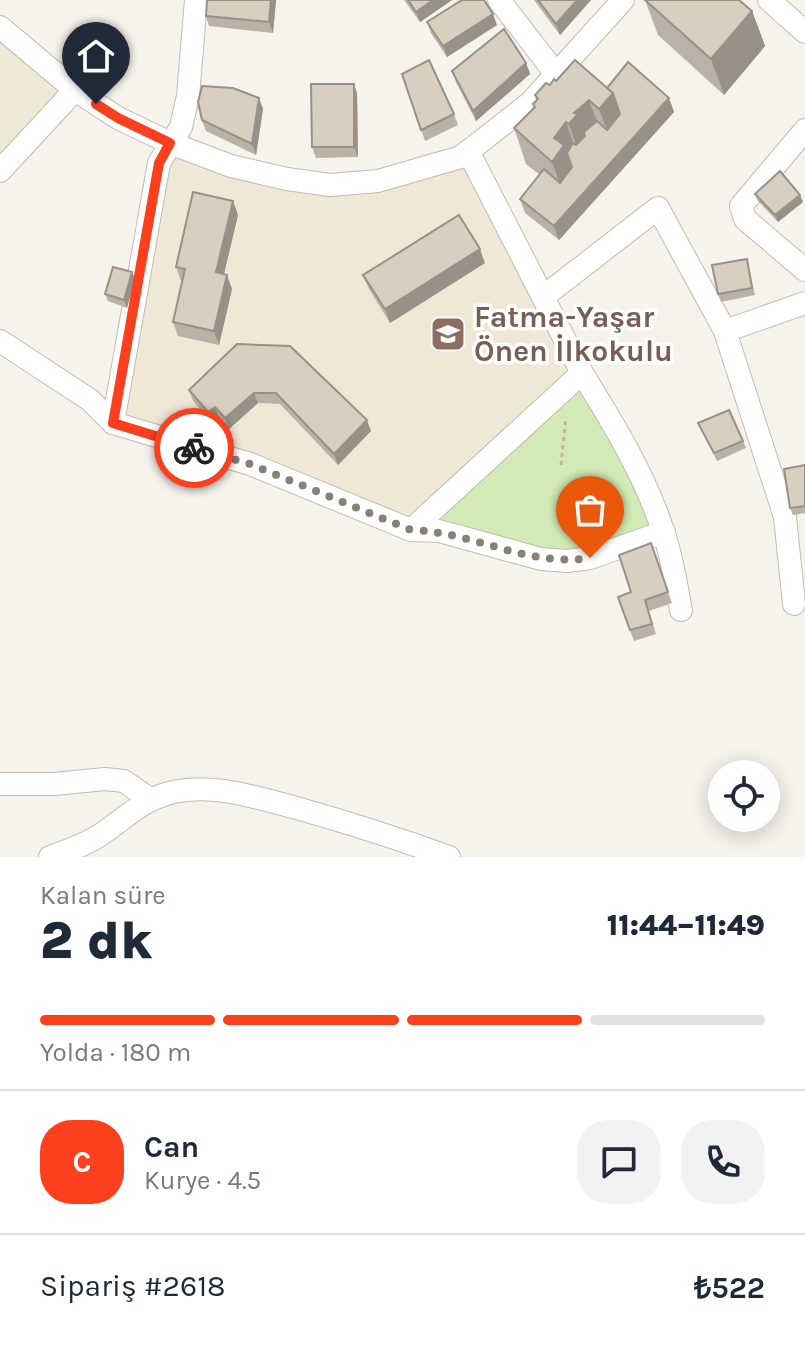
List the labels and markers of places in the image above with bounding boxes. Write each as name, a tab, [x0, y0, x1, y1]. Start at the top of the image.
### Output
pin	[62, 22, 130, 104]
place label: Fatma-Yaşar Önen İlkokulu	[474, 299, 673, 369]
school or university icon: Fatma-Yaşar Önen İlkokulu	[429, 315, 467, 353]
pin	[556, 476, 624, 558]

